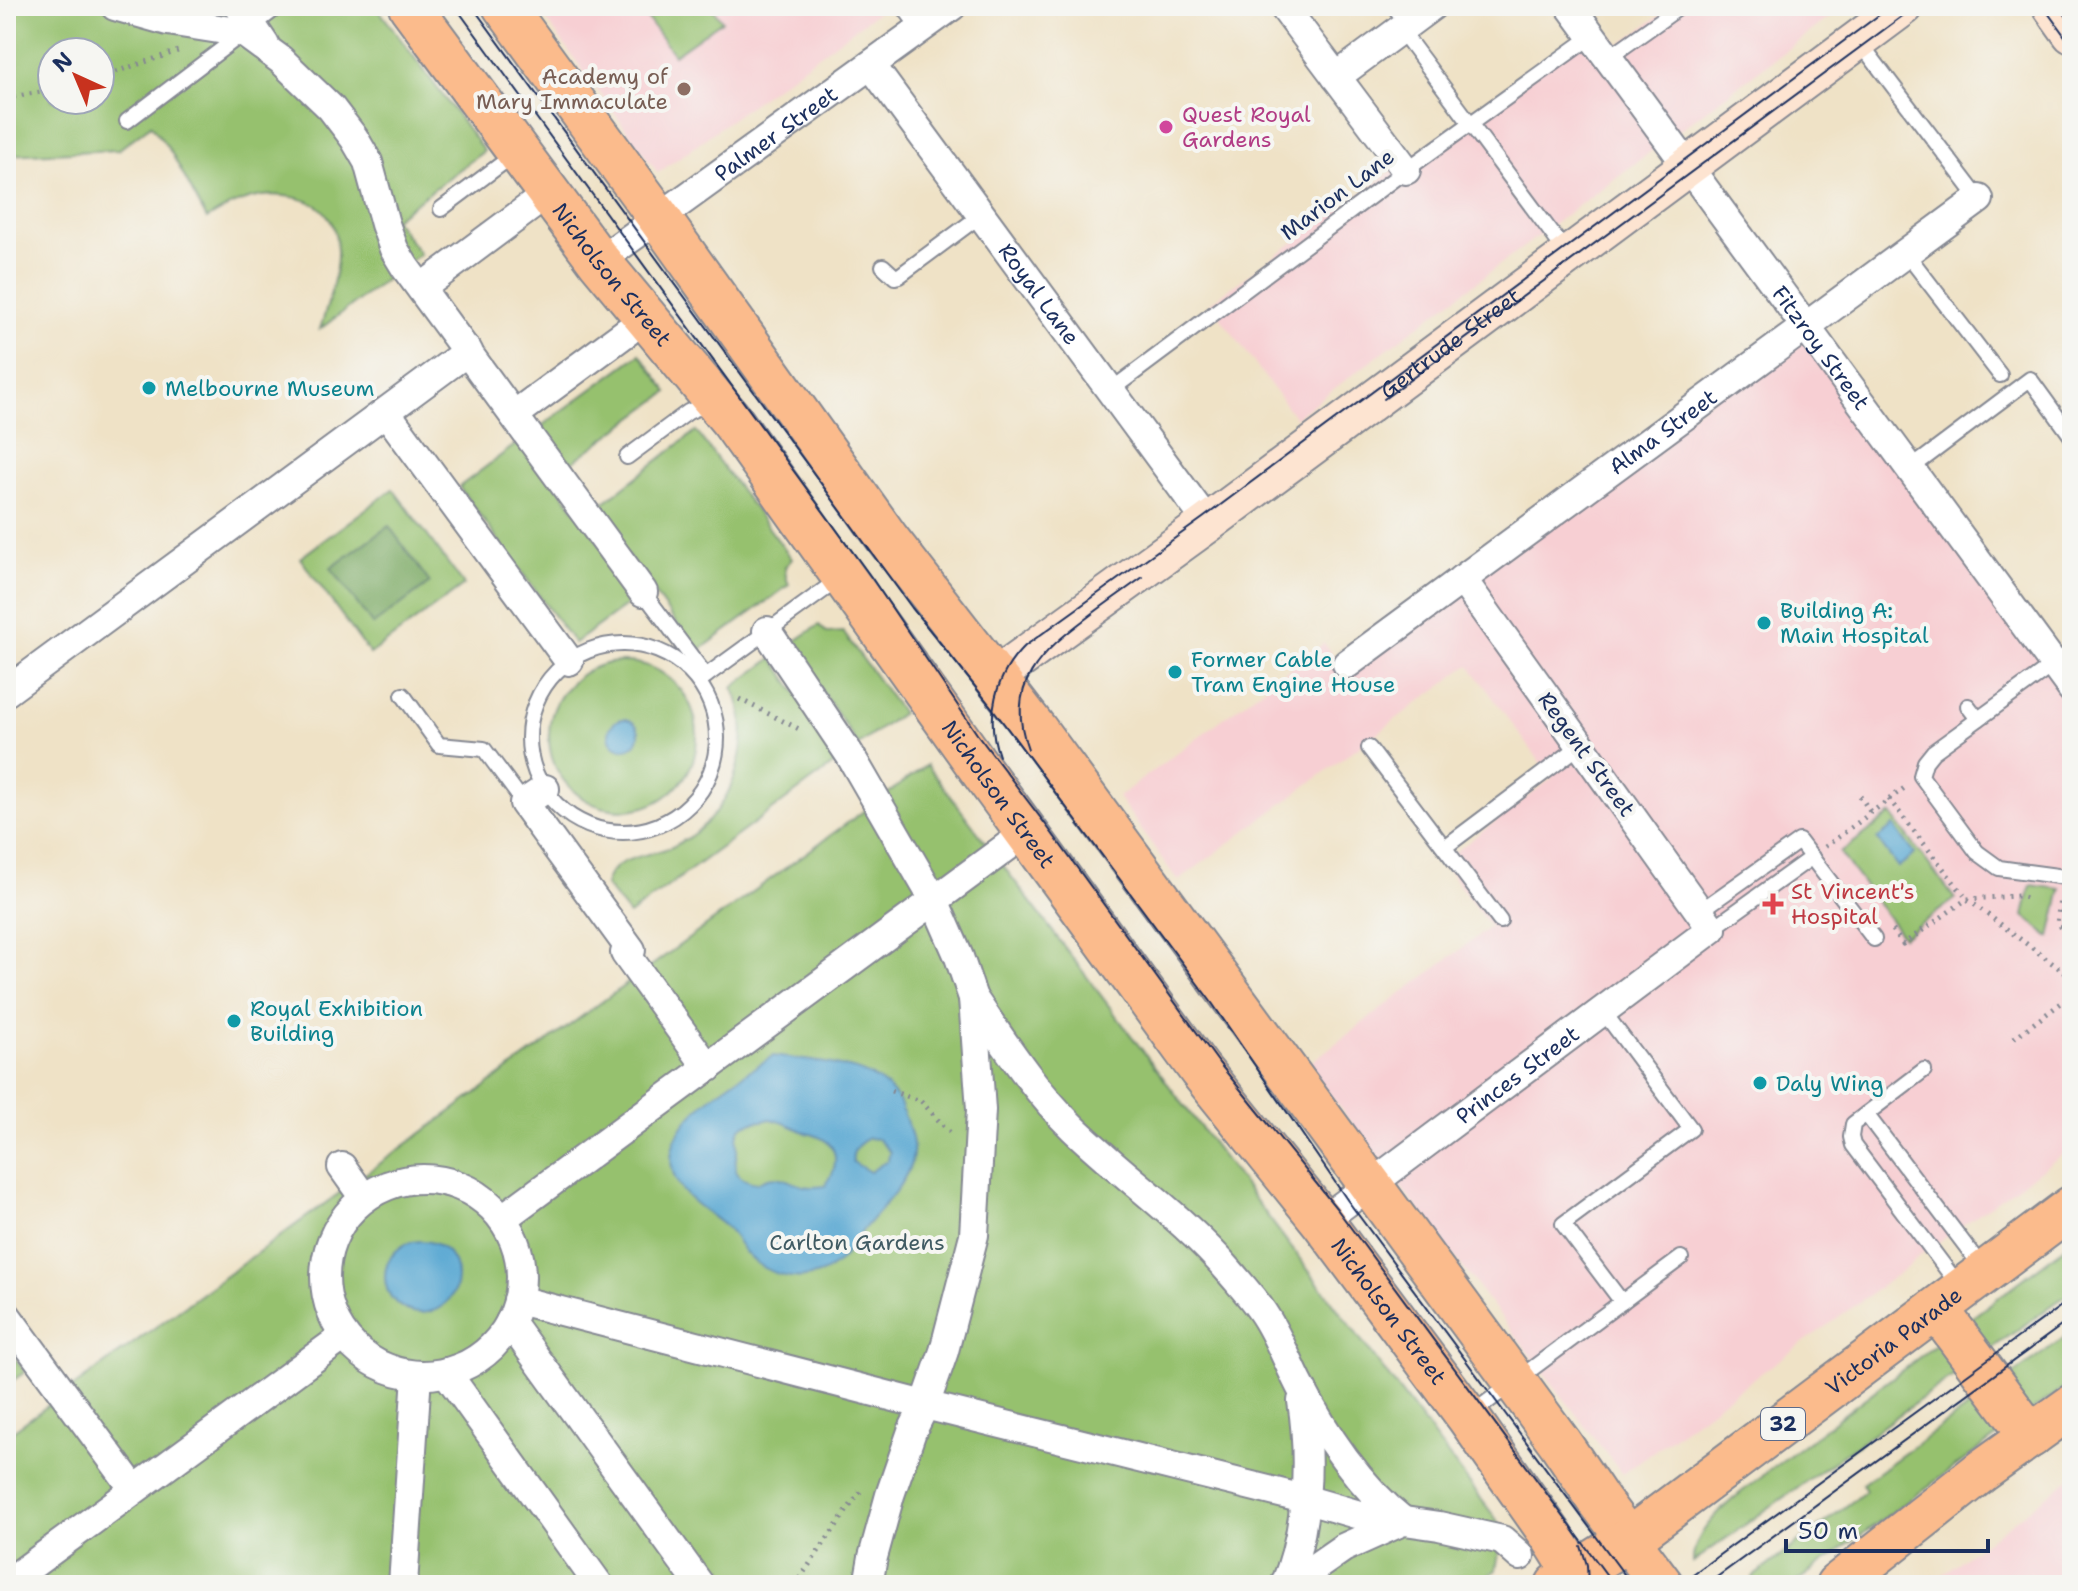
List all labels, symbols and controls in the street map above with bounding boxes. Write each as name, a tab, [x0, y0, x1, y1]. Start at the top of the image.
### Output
north arrow	[36, 36, 116, 116]
text: N	[46, 45, 79, 78]
place label: Academy of Mary Immaculate	[476, 62, 669, 116]
street label: Palmer Street	[709, 79, 843, 188]
marker: Academy of Mary Immaculate	[675, 80, 693, 98]
place label: Quest Royal Gardens	[1182, 100, 1311, 154]
marker: Quest Royal Gardens	[1157, 118, 1175, 136]
street label: Marion Lane	[1274, 142, 1400, 247]
street label: Nicholson Street	[546, 197, 678, 353]
street label: Royal Lane	[992, 237, 1086, 351]
street label: Fitzroy Street	[1765, 280, 1876, 416]
street label: Gertrude Street	[1374, 282, 1527, 405]
place label: Melbourne Museum	[165, 374, 375, 403]
marker: Melbourne Museum	[140, 379, 158, 397]
street label: Alma Street	[1603, 383, 1723, 482]
place label: Building A: Main Hospital	[1780, 596, 1929, 650]
marker: Building A: Main Hospital	[1755, 614, 1773, 632]
place label: Former Cable Tram Engine House	[1191, 645, 1395, 699]
marker: Former Cable Tram Engine House	[1166, 663, 1184, 681]
street label: Regent Street	[1532, 686, 1642, 822]
street label: Nicholson Street	[935, 714, 1062, 874]
place label: St Vincent's Hospital	[1791, 877, 1915, 931]
marker: St Vincent's Hospital	[1762, 893, 1784, 915]
place label: Royal Exhibition Building	[250, 994, 423, 1048]
marker: Royal Exhibition Building	[225, 1012, 243, 1030]
street label: Princes Street	[1450, 1019, 1585, 1131]
place label: Daly Wing	[1776, 1069, 1884, 1098]
marker: Daly Wing	[1751, 1074, 1769, 1092]
park label: Carlton Gardens	[769, 1228, 945, 1257]
street label: Nicholson Street	[1324, 1232, 1453, 1391]
street label: Victoria Parade	[1820, 1280, 1968, 1402]
road number: 32	[1761, 1408, 1805, 1440]
scale bar	[1786, 1503, 1988, 1553]
text: 50 m	[1798, 1515, 1858, 1547]

